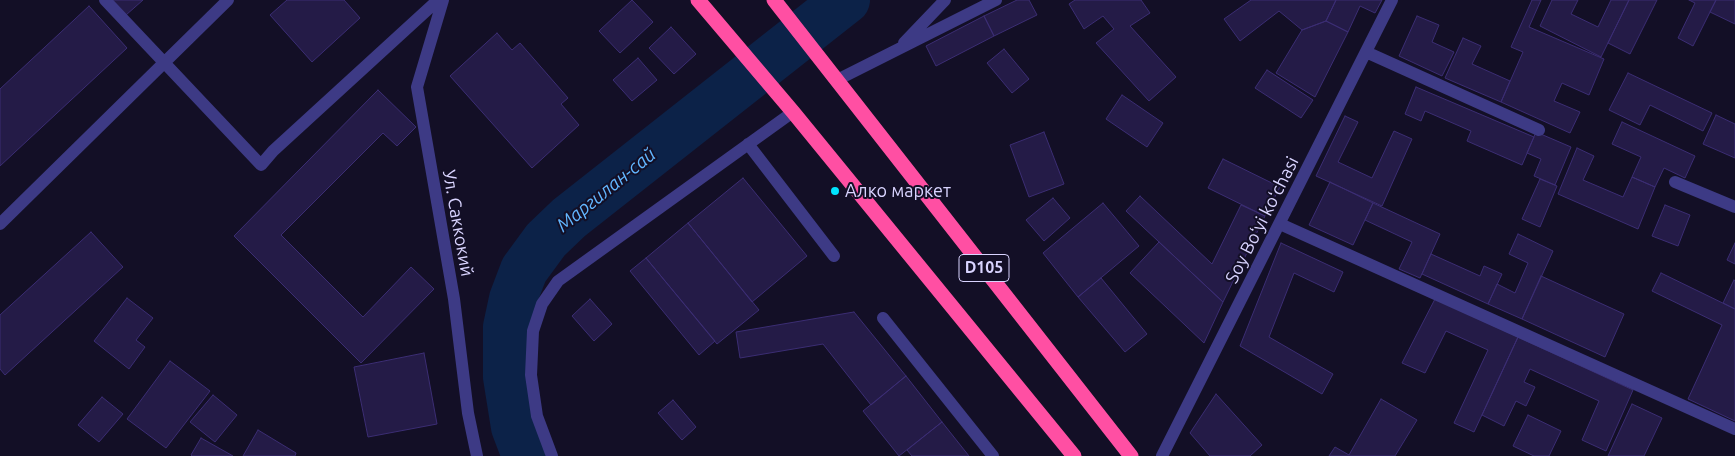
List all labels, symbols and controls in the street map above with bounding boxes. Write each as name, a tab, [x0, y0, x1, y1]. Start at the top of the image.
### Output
water label: Маргилан-сай	[552, 143, 660, 237]
street label: Soy Boʻyi koʻchasi	[1221, 153, 1303, 287]
street label: Ул. Саккокий	[438, 168, 478, 278]
place label: Алко маркет	[845, 180, 951, 202]
marker: Алко маркет	[829, 185, 841, 197]
road number: D105	[959, 254, 1009, 282]

